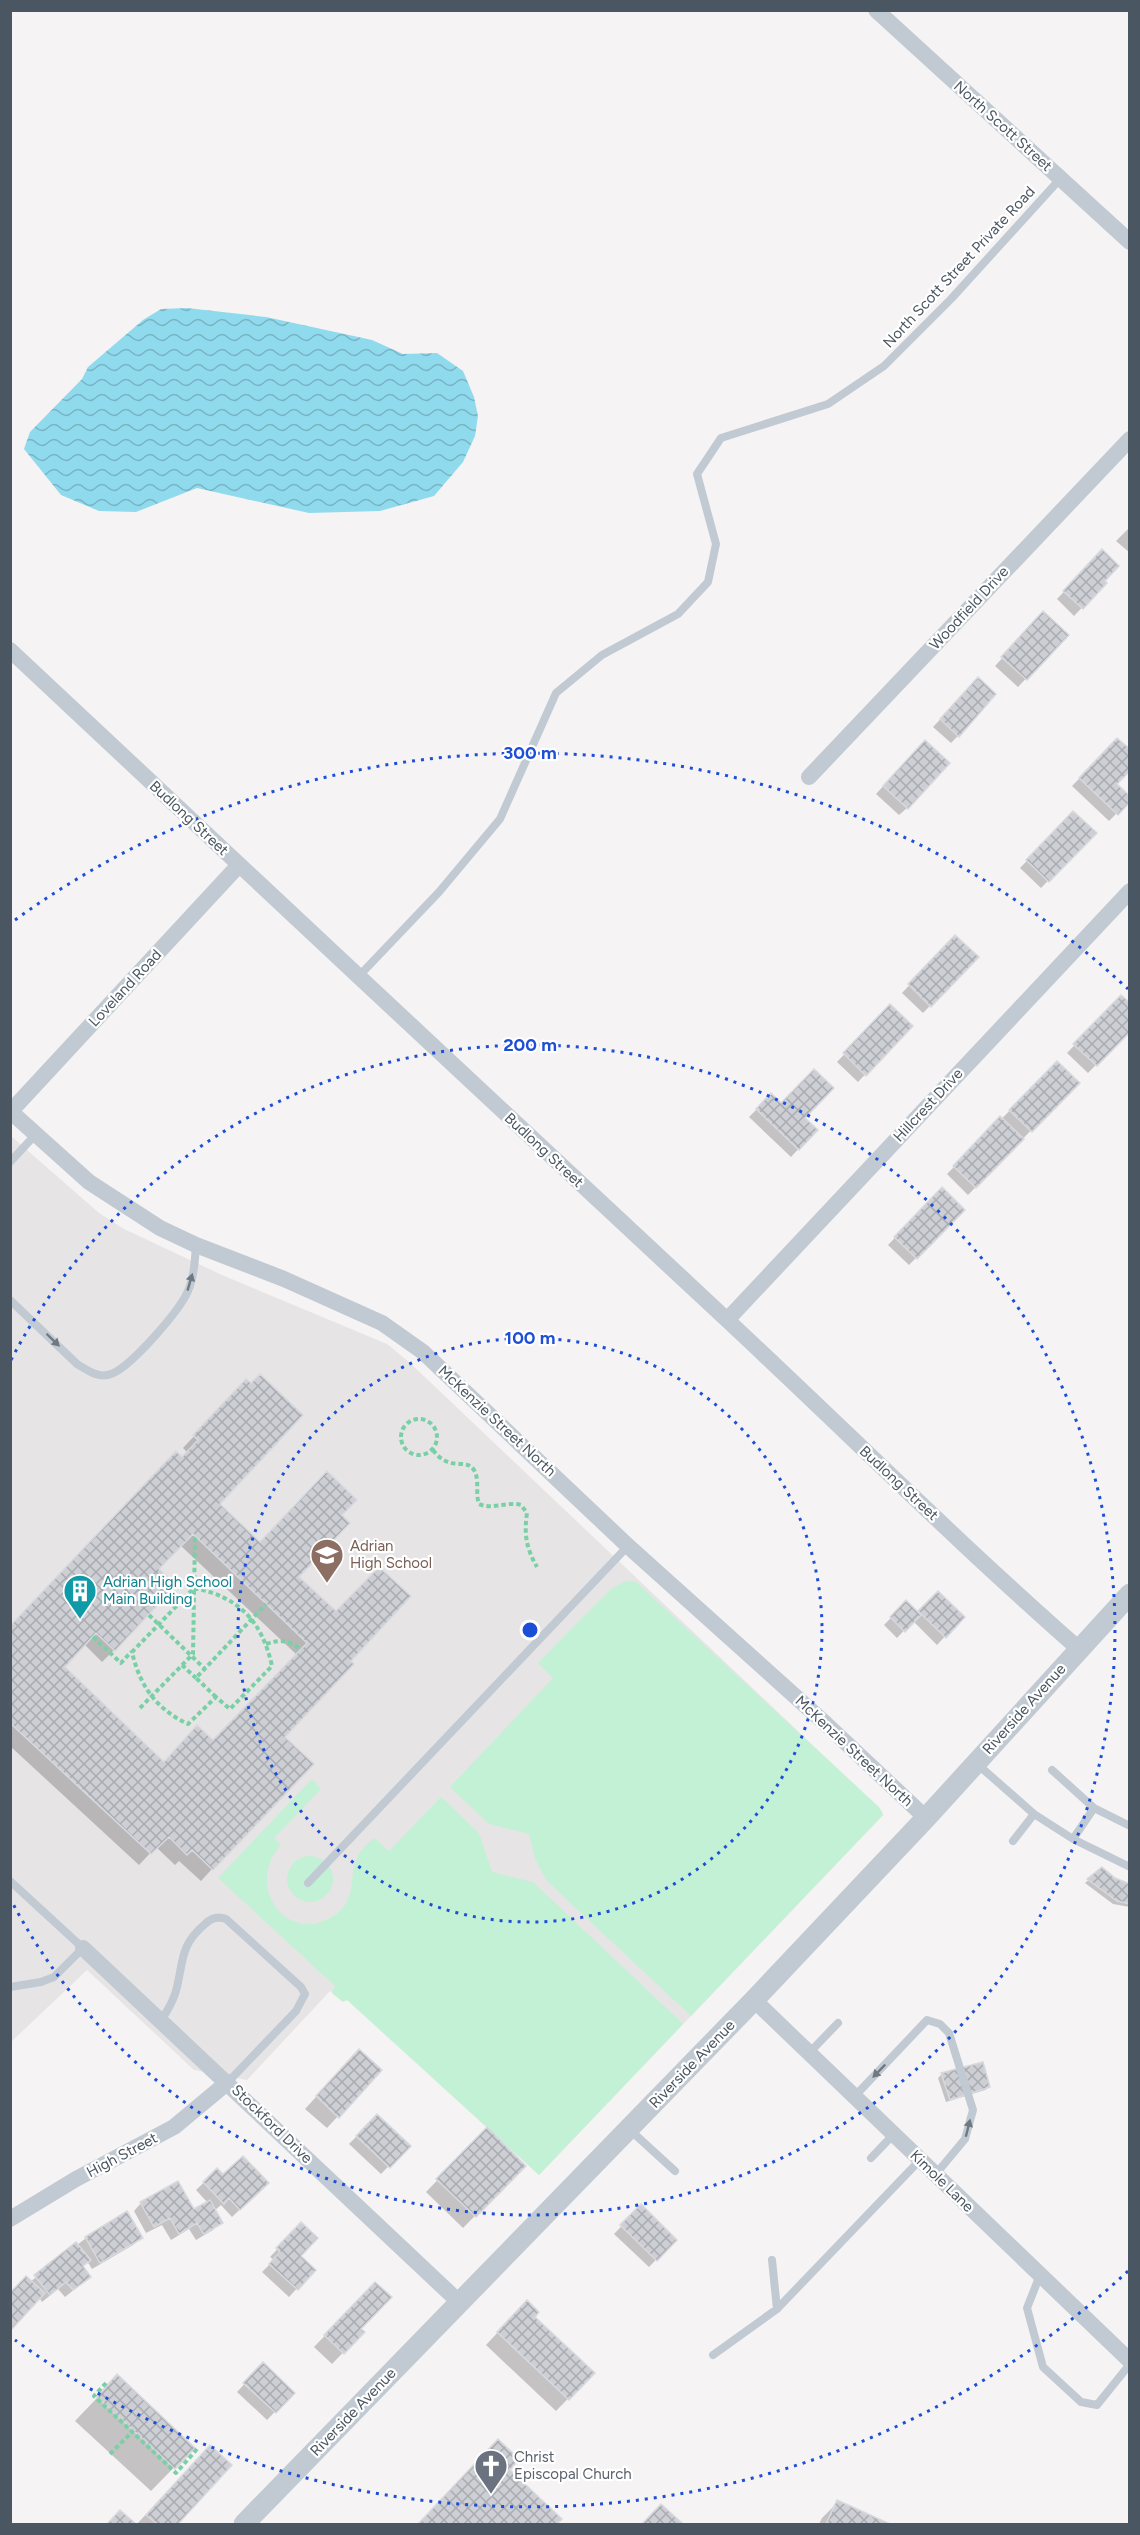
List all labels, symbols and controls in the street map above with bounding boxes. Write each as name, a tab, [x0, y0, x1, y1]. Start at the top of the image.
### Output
street label: North Scott Street	[950, 77, 1056, 175]
street label: North Scott Street Private Road	[879, 182, 1039, 352]
street label: Woodfield Drive	[926, 562, 1012, 654]
text: 300 m	[503, 742, 557, 764]
street label: Budlong Street	[146, 777, 232, 859]
street label: Loveland Road	[85, 946, 165, 1030]
text: 200 m	[503, 1034, 557, 1056]
street label: Hillcrest Drive	[889, 1065, 967, 1145]
street label: Budlong Street	[501, 1109, 587, 1191]
one-way arrow	[186, 1273, 196, 1291]
text: 100 m	[505, 1327, 555, 1349]
one-way arrow	[45, 1333, 59, 1347]
street label: McKenzie Street North	[434, 1362, 560, 1480]
street label: Budlong Street	[856, 1442, 942, 1524]
school or university icon: Adrian High School	[309, 1537, 345, 1584]
place label: Adrian High School	[350, 1537, 432, 1572]
building icon: Adrian High School Main Building	[62, 1573, 98, 1620]
place label: Adrian High School Main Building	[103, 1573, 232, 1608]
centre of rings	[520, 1620, 540, 1640]
street label: Riverside Avenue	[979, 1660, 1069, 1758]
street label: McKenzie Street North	[791, 1692, 917, 1810]
street label: Riverside Avenue	[645, 2016, 739, 2112]
one-way arrow	[872, 2063, 886, 2077]
street label: Stockford Drive	[228, 2081, 316, 2167]
one-way arrow	[964, 2118, 974, 2137]
street label: High Street	[83, 2129, 161, 2181]
street label: Kimole Lane	[907, 2146, 977, 2216]
street label: Riverside Avenue	[306, 2364, 400, 2460]
church icon: Christ Episcopal Church	[473, 2448, 509, 2495]
place label: Christ Episcopal Church	[514, 2448, 632, 2483]

